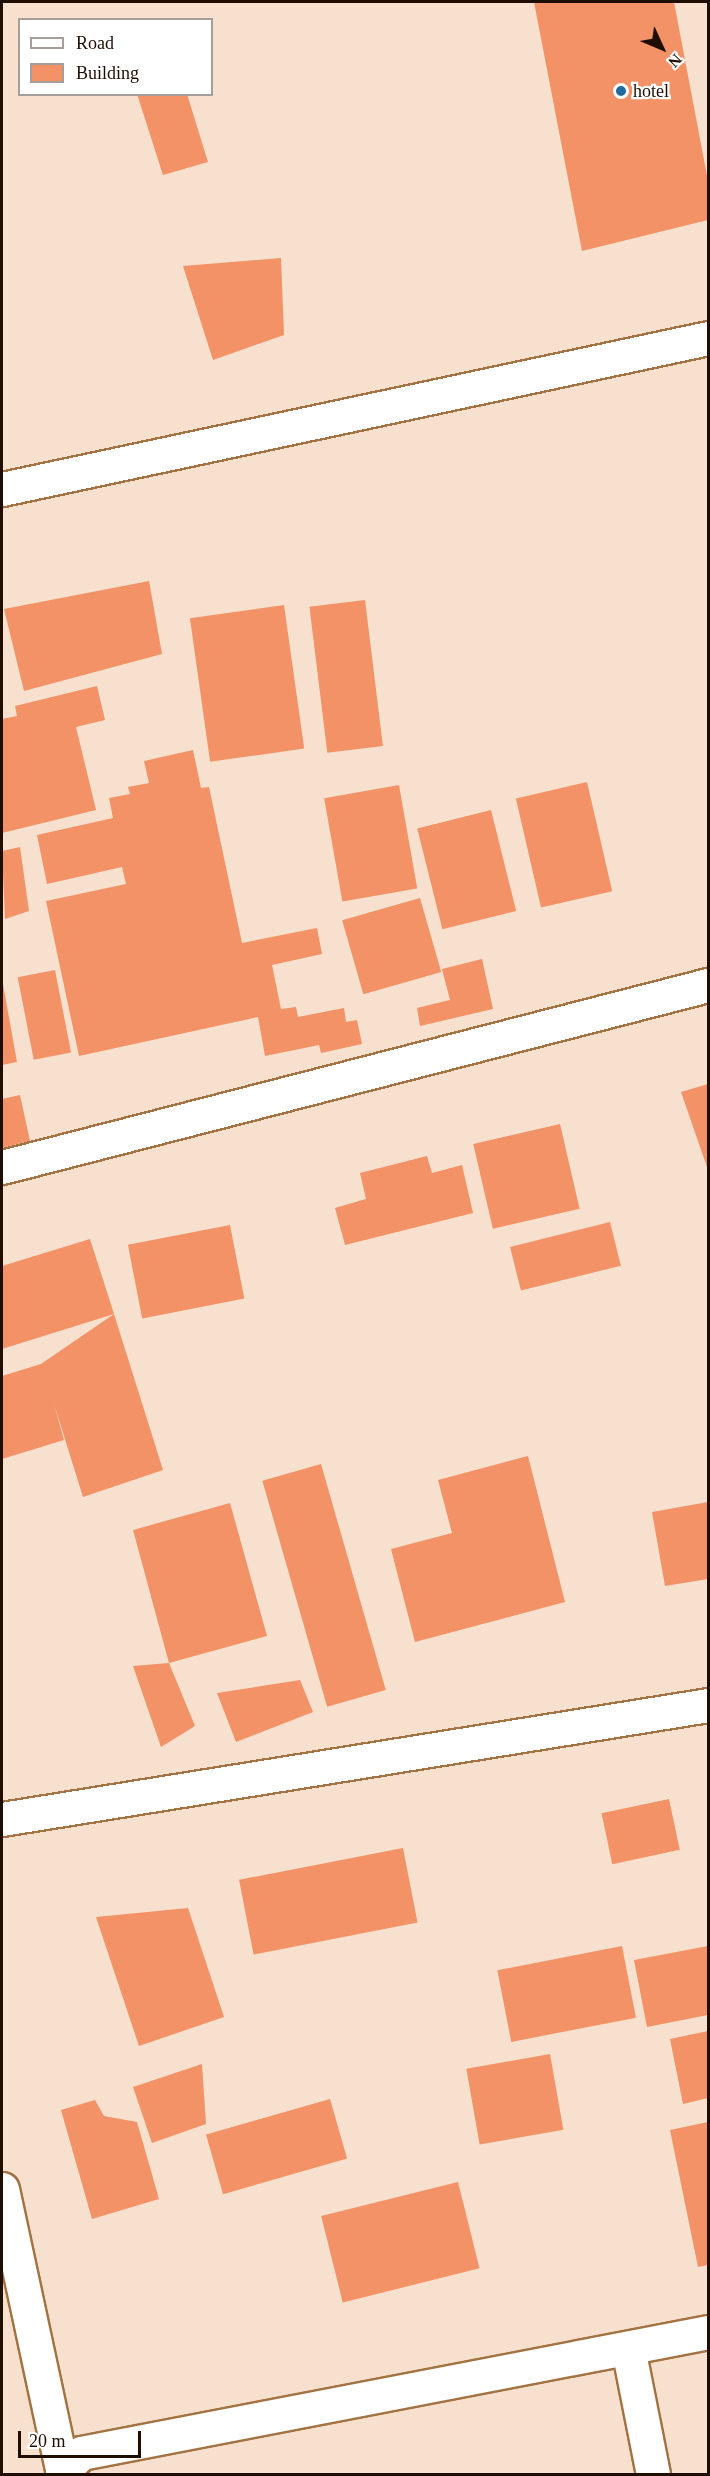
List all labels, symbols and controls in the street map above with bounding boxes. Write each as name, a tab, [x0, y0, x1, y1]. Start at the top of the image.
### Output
legend	[18, 18, 213, 96]
north arrow	[632, 18, 692, 78]
text: Road	[76, 33, 114, 53]
text: N	[665, 51, 685, 71]
text: Building	[76, 63, 139, 83]
place label: hotel	[633, 80, 669, 102]
marker: hotel	[614, 84, 628, 98]
scale bar	[21, 2419, 144, 2457]
text: 20 m	[29, 2431, 66, 2451]

